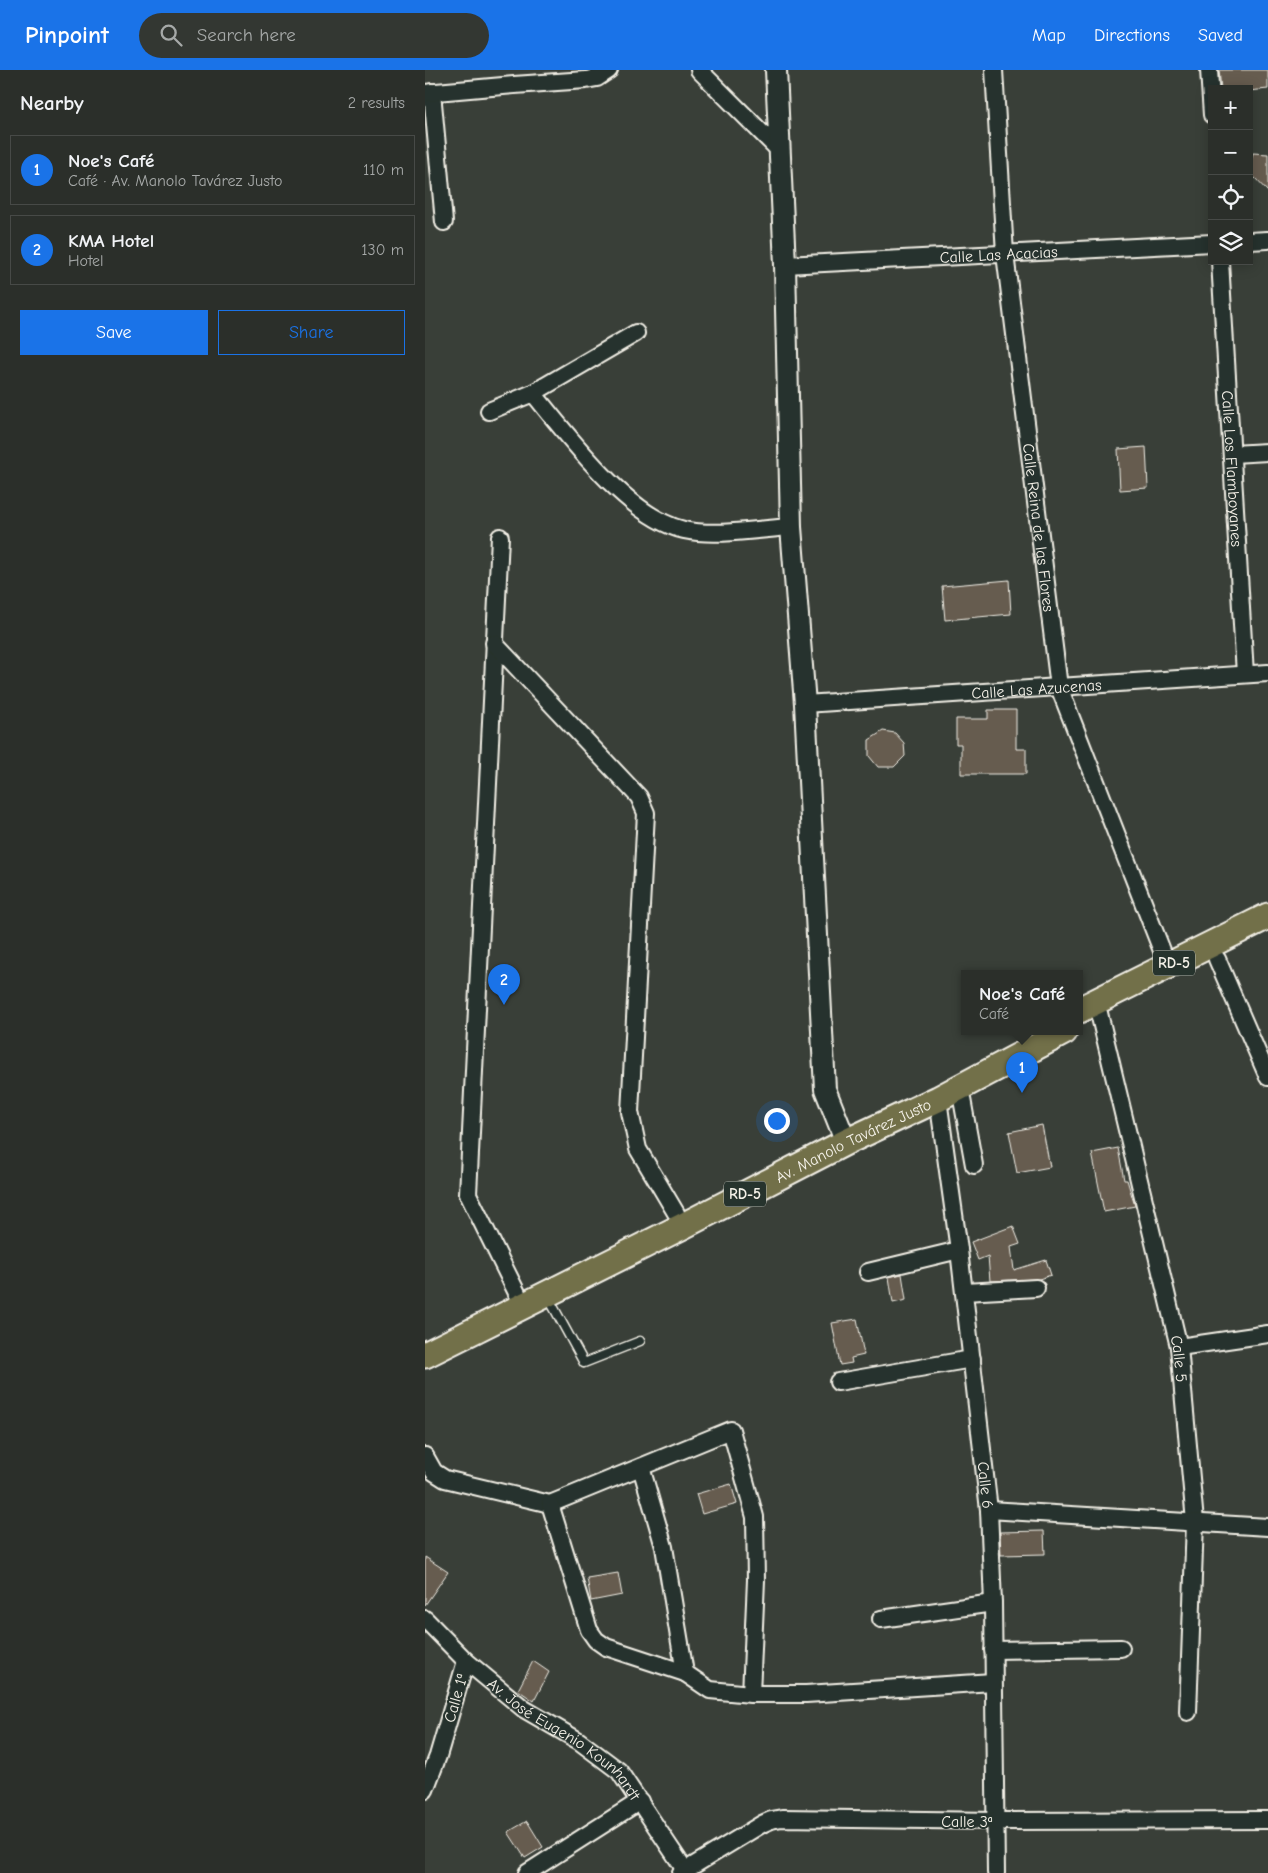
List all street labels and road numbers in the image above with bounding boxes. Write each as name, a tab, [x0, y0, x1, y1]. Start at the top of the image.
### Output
street label: Calle Las Acacias	[939, 243, 1059, 267]
street label: Calle Los Flamboyanes	[1218, 390, 1245, 548]
street label: Calle Reina de las Flores	[1019, 442, 1058, 613]
street label: Calle Las Azucenas	[971, 676, 1103, 703]
road number: RD-5	[1153, 950, 1195, 976]
street label: Av. Manolo Tavárez Justo	[773, 1095, 934, 1187]
road number: RD-5	[724, 1182, 766, 1206]
street label: Calle 5	[1166, 1333, 1190, 1383]
street label: Calle 6	[973, 1461, 997, 1510]
street label: Calle 1ª	[440, 1672, 471, 1725]
street label: Av. José Eugenio Kounhardt	[484, 1675, 644, 1804]
street label: Calle 3ª	[941, 1813, 993, 1831]

